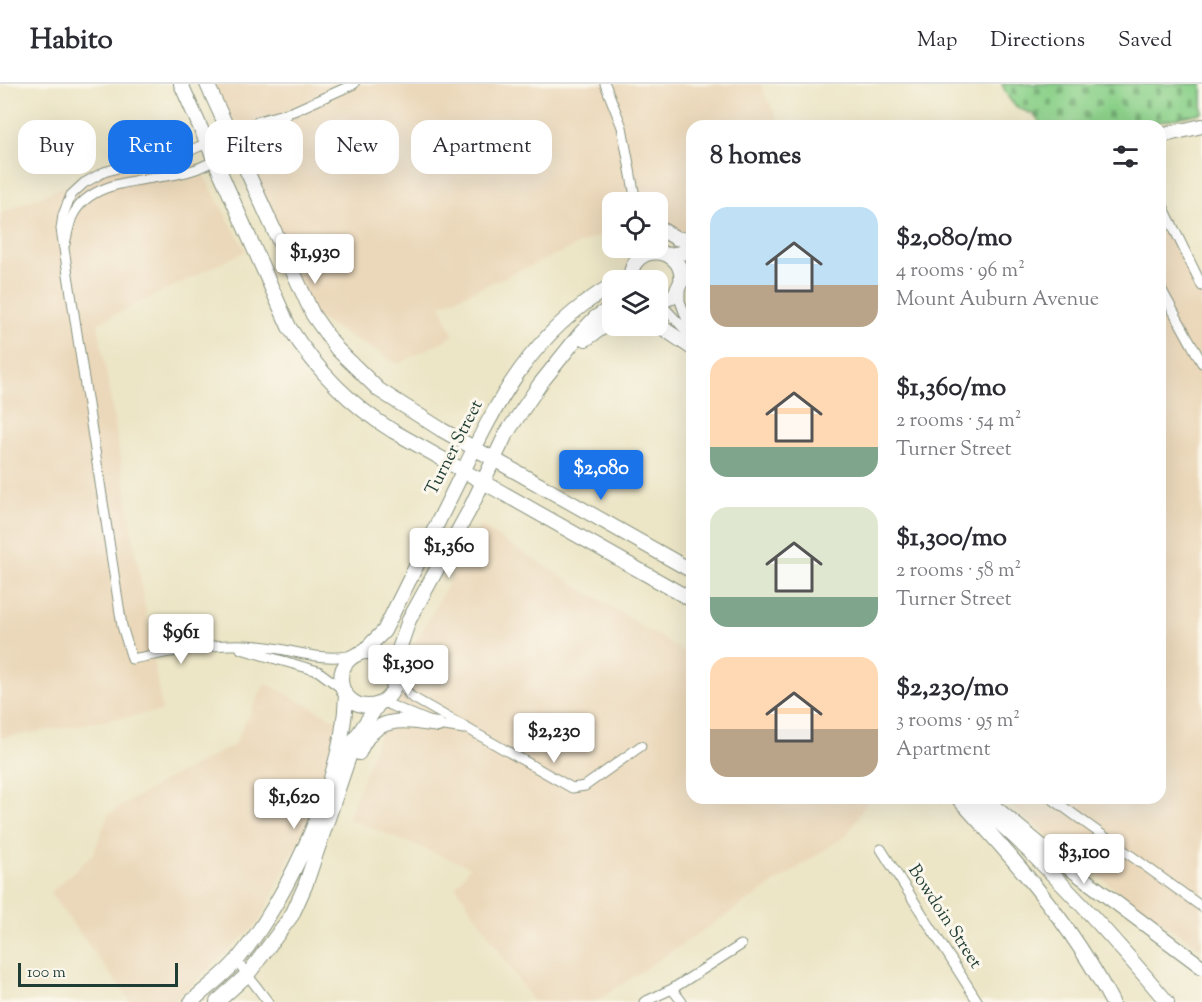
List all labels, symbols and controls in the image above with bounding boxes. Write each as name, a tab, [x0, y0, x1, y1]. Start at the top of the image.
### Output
text: Habito	[30, 21, 113, 61]
text: Map	[917, 26, 957, 56]
text: Directions	[990, 26, 1085, 56]
text: Saved	[1118, 26, 1172, 56]
chip: Buy	[18, 120, 96, 174]
chip: Rent	[108, 120, 193, 174]
chip: Filters	[205, 120, 303, 174]
chip: New	[315, 120, 399, 174]
chip: Apartment	[411, 120, 552, 174]
text: 8 homes	[710, 138, 801, 175]
icon: filters	[1109, 140, 1142, 173]
map controls	[602, 192, 668, 336]
button: locate	[602, 192, 668, 258]
text: $2,080/mo	[896, 220, 1012, 257]
icon: home	[758, 231, 830, 303]
pin: $1,930	[266, 234, 364, 285]
text: $1,930	[290, 239, 340, 268]
text: 4 rooms · 96 m²	[896, 257, 1025, 286]
button: layers	[602, 270, 668, 336]
text: Mount Auburn Avenue	[896, 286, 1099, 315]
text: $1,360/mo	[896, 370, 1006, 407]
icon: home	[758, 381, 830, 453]
street label: Turner Street	[420, 396, 490, 500]
text: 2 rooms · 54 m²	[896, 407, 1021, 436]
text: Turner Street	[896, 436, 1012, 465]
pin: $2,080	[552, 450, 650, 501]
text: $2,080	[573, 455, 629, 484]
text: $1,300/mo	[896, 520, 1007, 557]
pin: $1,360	[400, 528, 498, 579]
icon: home	[758, 531, 830, 603]
text: $1,360	[424, 533, 474, 562]
text: 2 rooms · 58 m²	[896, 557, 1021, 586]
text: Turner Street	[896, 586, 1012, 615]
pin: $961	[145, 614, 217, 665]
text: $961	[163, 619, 199, 648]
pin: $1,300	[359, 645, 457, 696]
text: $1,300	[382, 650, 434, 679]
text: $2,230/mo	[896, 670, 1009, 707]
icon: home	[758, 681, 830, 753]
text: 3 rooms · 95 m²	[896, 707, 1020, 736]
pin: $2,230	[505, 713, 603, 764]
text: $2,230	[528, 718, 580, 747]
text: Apartment	[896, 736, 991, 765]
pin: $1,620	[245, 779, 343, 830]
text: $1,620	[268, 784, 320, 813]
pin: $3,100	[1035, 834, 1133, 885]
text: $3,100	[1058, 839, 1110, 868]
street label: Bowdoin Street	[901, 860, 987, 974]
scale bar	[18, 960, 178, 988]
text: 100 m	[27, 962, 66, 985]

